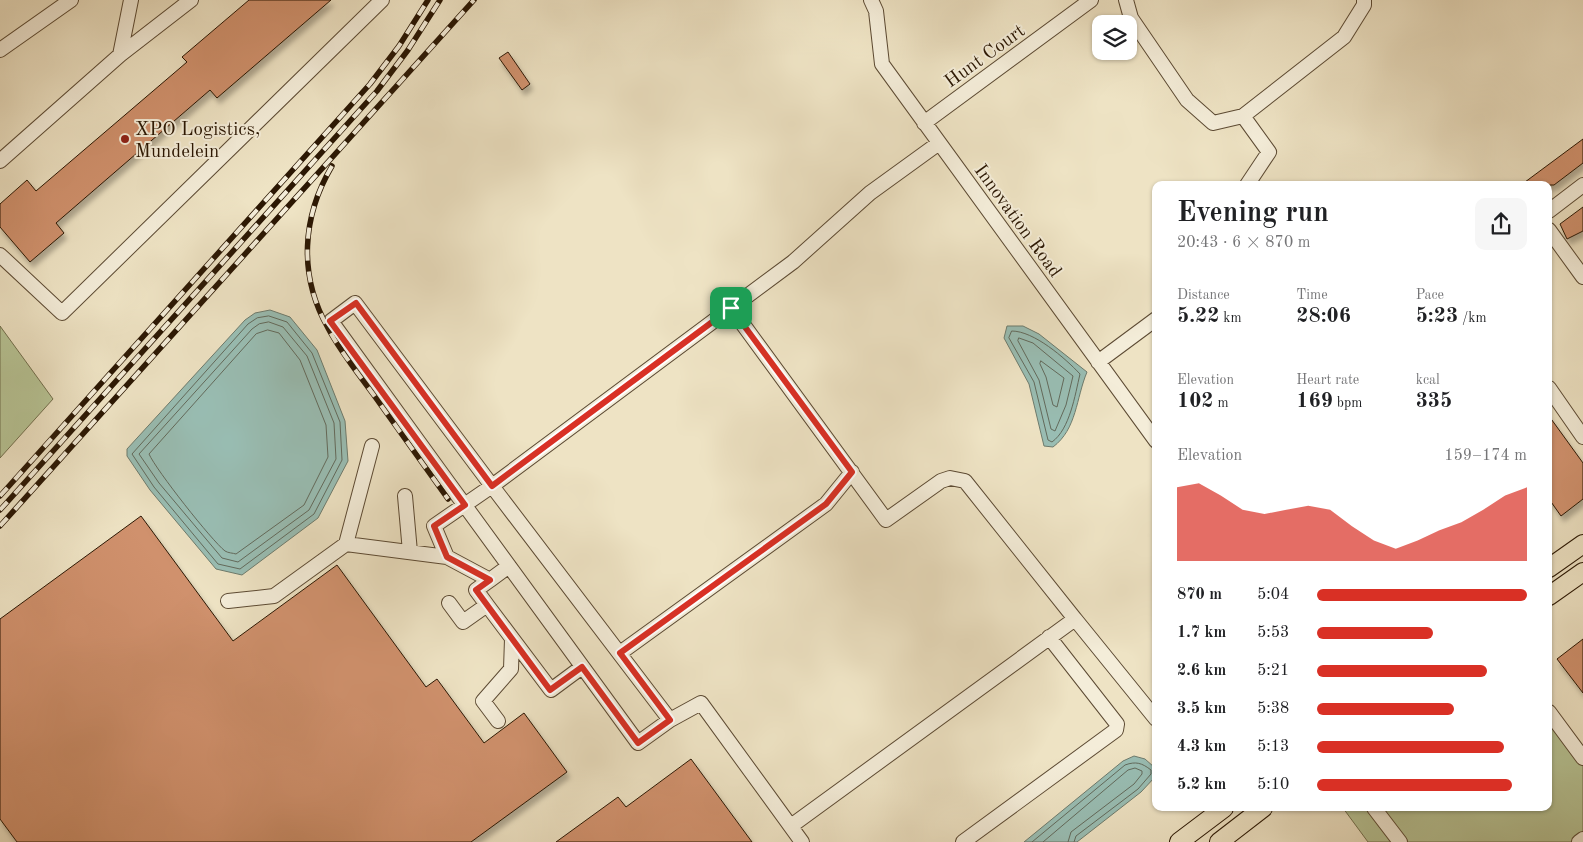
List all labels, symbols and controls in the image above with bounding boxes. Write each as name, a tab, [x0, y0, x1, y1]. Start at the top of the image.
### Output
map controls	[1092, 15, 1137, 60]
button: layers	[1092, 15, 1137, 60]
street label: Hunt Court	[942, 22, 1029, 92]
place label: XPO Logistics, Mundelein	[135, 121, 260, 162]
marker: XPO Logistics, Mundelein	[119, 133, 131, 145]
street label: Innovation Road	[970, 161, 1064, 282]
button: share	[1475, 198, 1527, 250]
text: Evening run	[1177, 200, 1329, 228]
text: 20:43 · 6 × 870 m	[1177, 235, 1310, 251]
pin	[710, 287, 752, 329]
text: Distance	[1177, 288, 1230, 302]
text: Time	[1296, 288, 1328, 302]
text: Pace	[1416, 288, 1444, 302]
icon: arrive	[717, 294, 745, 322]
text: 5.22	[1177, 306, 1219, 327]
text: 28:06	[1296, 306, 1351, 327]
text: 5:23	[1416, 306, 1458, 327]
text: km	[1219, 311, 1242, 325]
text: /km	[1458, 311, 1487, 325]
text: Elevation	[1177, 373, 1234, 387]
text: Heart rate	[1296, 373, 1359, 387]
text: kcal	[1416, 373, 1440, 387]
text: 102	[1177, 391, 1214, 412]
text: 169	[1296, 391, 1333, 412]
text: 335	[1416, 391, 1452, 412]
text: m	[1214, 396, 1229, 410]
text: bpm	[1333, 396, 1362, 410]
text: Elevation	[1177, 448, 1242, 464]
text: 159–174 m	[1444, 448, 1527, 464]
text: 870 m	[1177, 587, 1222, 603]
text: 5:04	[1257, 587, 1289, 603]
text: 1.7 km	[1177, 625, 1226, 641]
text: 5:53	[1257, 625, 1289, 641]
text: 2.6 km	[1177, 663, 1226, 679]
text: 5:21	[1257, 663, 1289, 679]
text: 3.5 km	[1177, 701, 1226, 717]
text: 5:38	[1257, 701, 1289, 717]
text: 4.3 km	[1177, 739, 1226, 755]
text: 5:13	[1257, 739, 1289, 755]
text: 5.2 km	[1177, 777, 1226, 793]
text: 5:10	[1257, 777, 1289, 793]

